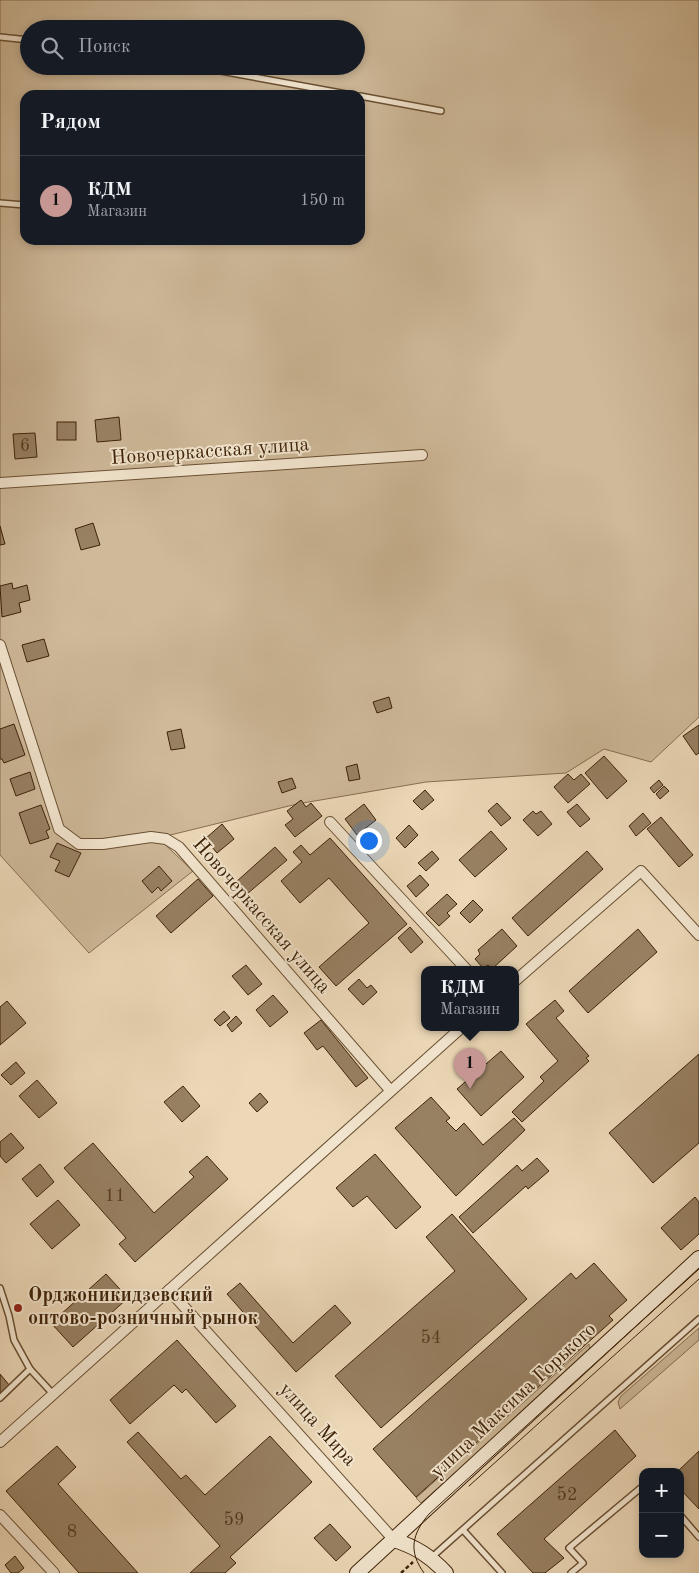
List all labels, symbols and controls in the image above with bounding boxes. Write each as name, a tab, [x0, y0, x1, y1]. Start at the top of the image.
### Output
search box	[20, 20, 365, 75]
icon: search	[38, 34, 66, 62]
text: Поиск	[78, 38, 130, 57]
text: Рядом	[40, 112, 101, 133]
text: КДМ	[87, 181, 132, 200]
text: 1	[51, 193, 61, 209]
text: 150 m	[300, 193, 345, 209]
text: Магазин	[87, 204, 147, 220]
street label: Новочеркасская улица	[110, 435, 310, 469]
house number: 6	[20, 437, 30, 455]
your location	[356, 828, 382, 854]
street label: Новочеркасская улица	[188, 834, 334, 998]
popup	[421, 966, 519, 1031]
text: КДМ	[440, 979, 485, 998]
text: Магазин	[440, 1002, 500, 1018]
pin: 1	[454, 1048, 486, 1089]
house number: 11	[105, 1187, 125, 1205]
place label: Орджоникидзевский оптово-розничный рынок	[28, 1286, 258, 1329]
marker: Орджоникидзевский оптово-розничный рынок	[12, 1302, 24, 1314]
street label: улица Максима Горького	[428, 1319, 600, 1483]
house number: 54	[421, 1329, 441, 1347]
street label: улица Мира	[275, 1379, 359, 1471]
map controls	[639, 1468, 684, 1558]
button: +	[639, 1468, 684, 1513]
house number: 52	[557, 1486, 577, 1504]
house number: 59	[224, 1511, 244, 1529]
button: −	[639, 1513, 684, 1558]
house number: 8	[67, 1523, 77, 1541]

